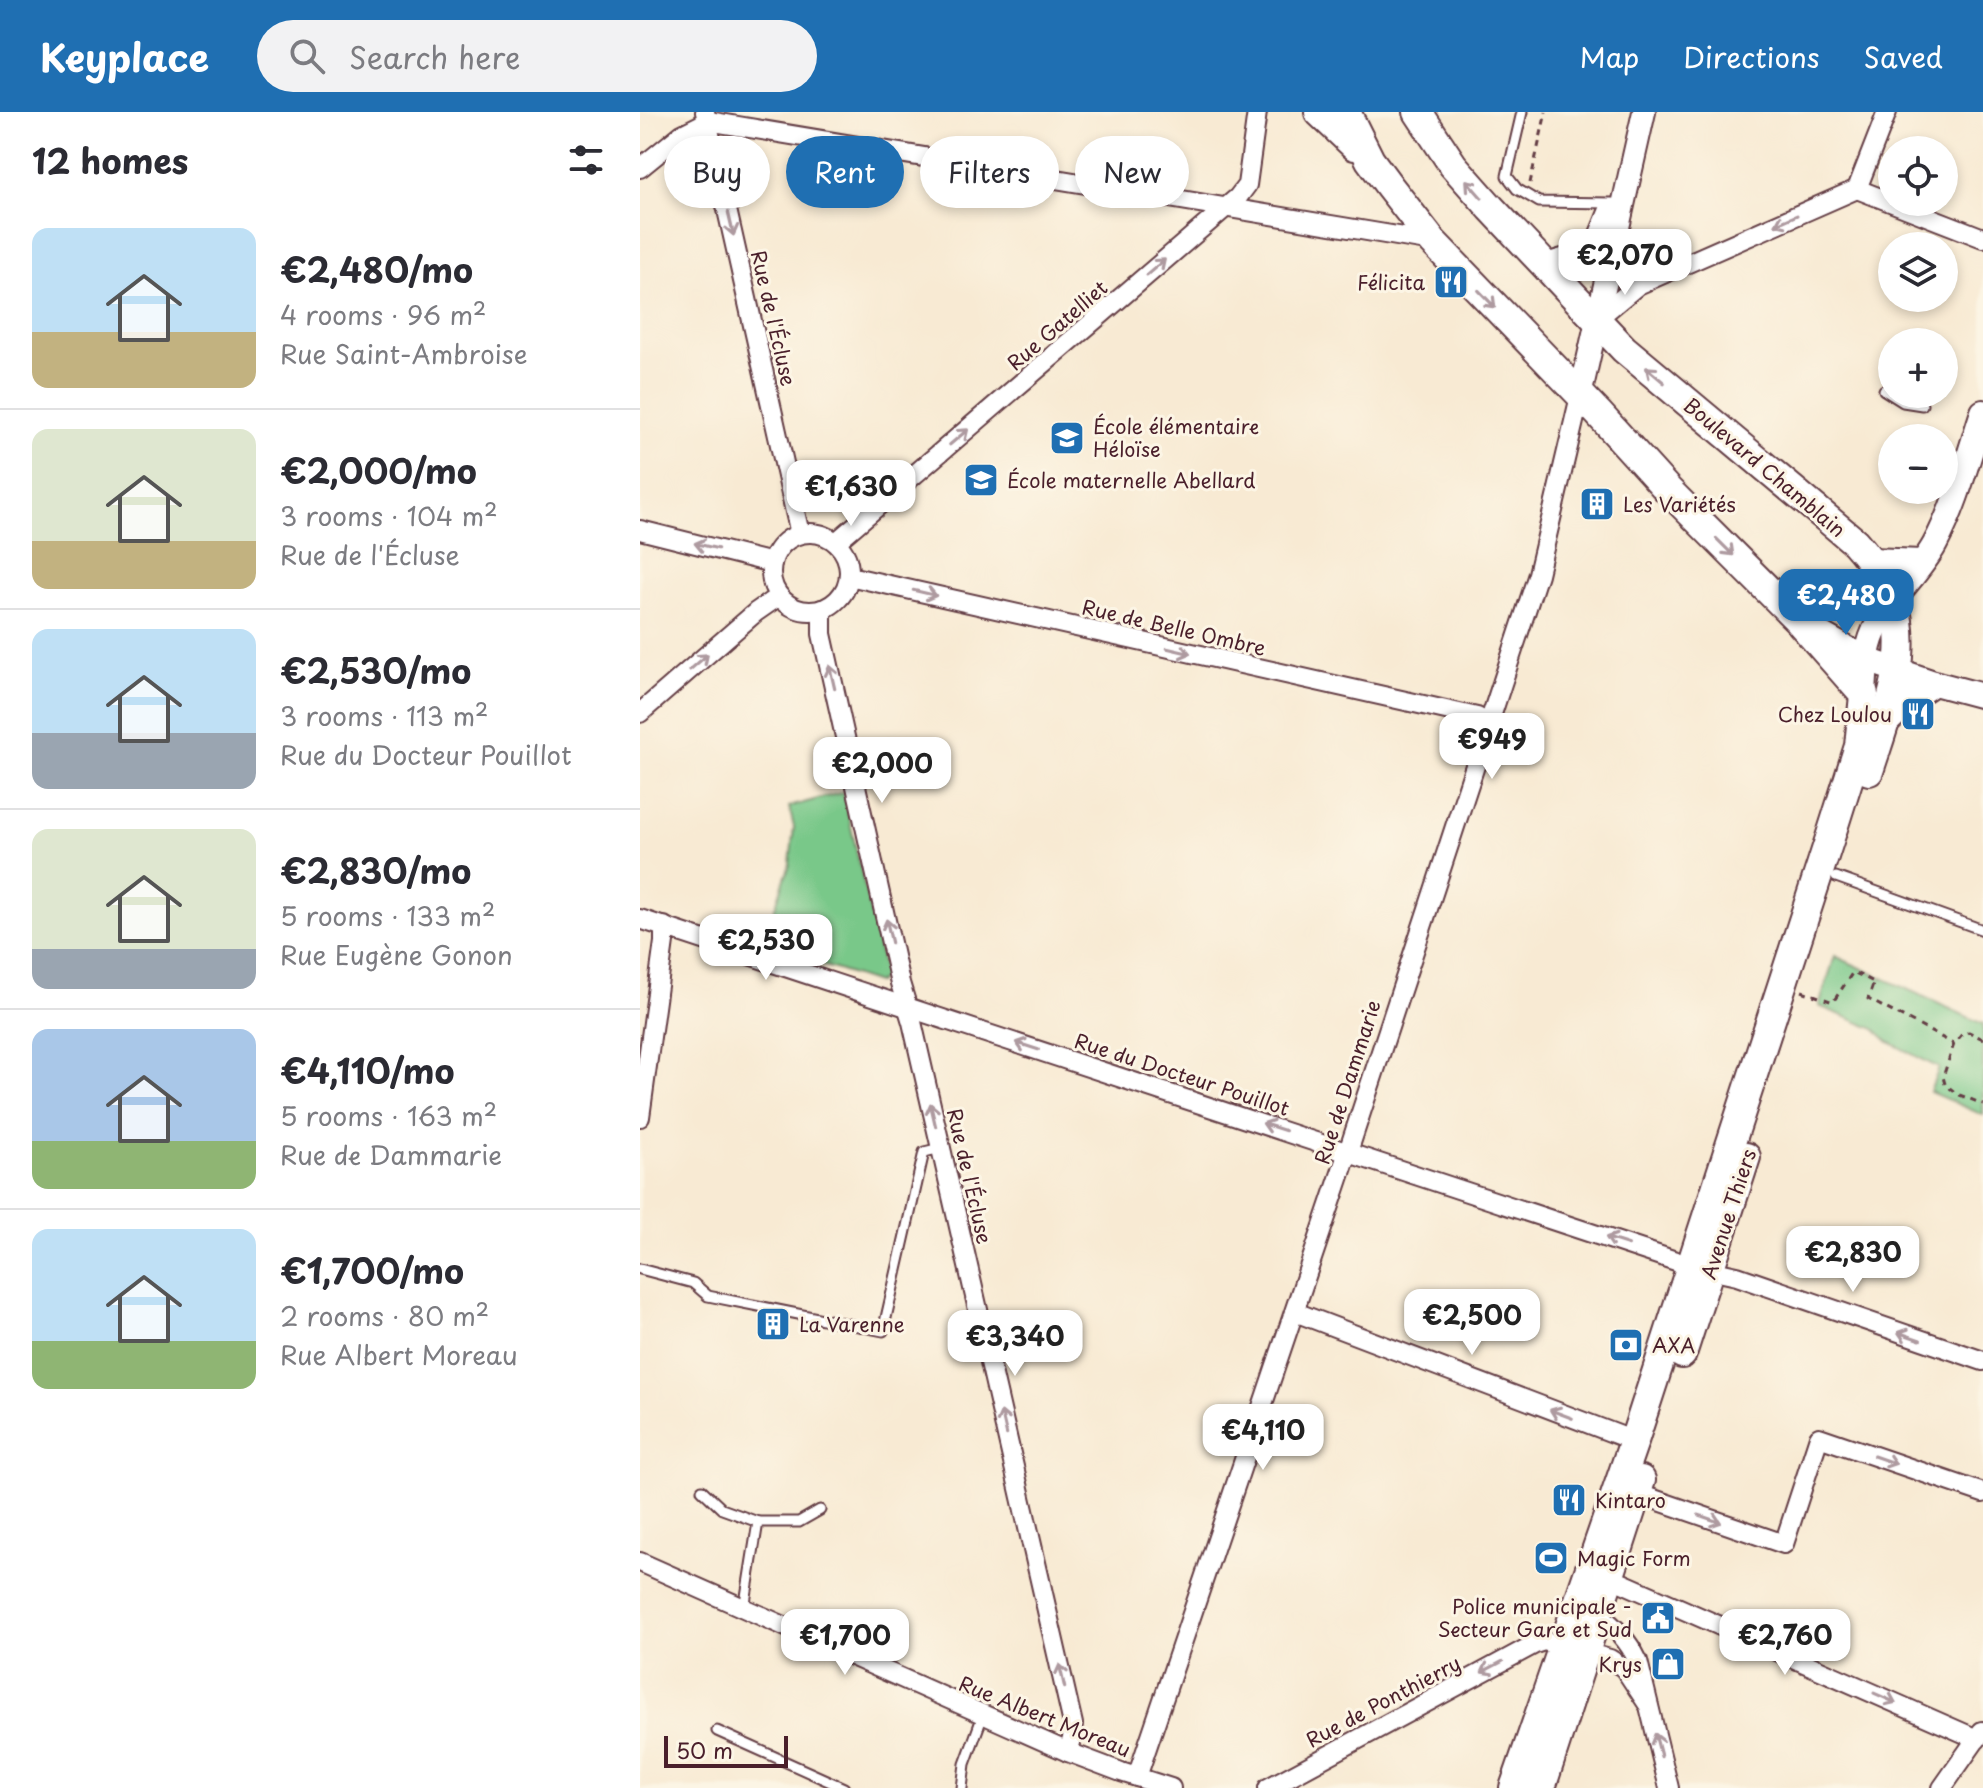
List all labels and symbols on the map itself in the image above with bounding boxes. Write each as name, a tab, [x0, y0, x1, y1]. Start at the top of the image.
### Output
one-way arrow	[1465, 180, 1483, 200]
one-way arrow	[724, 211, 739, 237]
one-way arrow	[1774, 213, 1798, 228]
pin: €2,070	[1560, 229, 1690, 297]
street label: Rue de l'Écluse	[744, 247, 804, 389]
one-way arrow	[1145, 258, 1165, 276]
restaurant icon: Félicita	[1432, 263, 1470, 301]
place label: Félicita	[1357, 267, 1425, 297]
street label: Rue Gatelliet	[1000, 273, 1114, 377]
one-way arrow	[1478, 289, 1497, 309]
one-way arrow	[1646, 366, 1666, 384]
street label: Boulevard Chamblain	[1678, 390, 1852, 544]
place label: École élémentaire Héloïse	[1093, 411, 1259, 464]
school or university icon: École élémentaire Héloïse	[1048, 419, 1086, 457]
one-way arrow	[949, 428, 969, 446]
pin: €1,630	[786, 460, 916, 528]
school or university icon: École maternelle Abellard	[962, 461, 1000, 499]
place label: École maternelle Abellard	[1007, 465, 1256, 495]
building icon: Les Variétés	[1578, 485, 1616, 523]
place label: Les Variétés	[1623, 489, 1736, 519]
one-way arrow	[1715, 537, 1734, 556]
one-way arrow	[694, 538, 719, 553]
pin: €2,480	[1781, 569, 1911, 637]
one-way arrow	[912, 586, 937, 601]
street label: Rue de Belle Ombre	[1079, 591, 1269, 663]
one-way arrow	[1165, 644, 1191, 659]
one-way arrow	[688, 653, 708, 671]
one-way arrow	[824, 664, 839, 690]
restaurant icon: Chez Loulou	[1899, 695, 1937, 733]
place label: Chez Loulou	[1778, 699, 1892, 729]
pin: €949	[1445, 713, 1539, 781]
pin: €2,000	[817, 737, 947, 805]
pin: €2,530	[701, 914, 831, 982]
one-way arrow	[880, 918, 895, 944]
street label: Rue de Dammarie	[1306, 996, 1388, 1168]
street label: Rue du Docteur Pouillot	[1071, 1025, 1293, 1123]
one-way arrow	[1015, 1037, 1040, 1052]
one-way arrow	[925, 1102, 940, 1128]
street label: Rue de l'Écluse	[940, 1105, 1000, 1247]
one-way arrow	[1262, 1119, 1287, 1134]
street label: Avenue Thiers	[1693, 1145, 1763, 1283]
pin: €2,830	[1788, 1226, 1918, 1294]
one-way arrow	[1604, 1233, 1630, 1248]
pin: €2,500	[1407, 1289, 1537, 1357]
building icon: La Varenne	[754, 1305, 792, 1343]
place label: La Varenne	[799, 1309, 905, 1339]
pin: €3,340	[950, 1310, 1080, 1378]
bank icon: AXA	[1607, 1326, 1645, 1364]
one-way arrow	[1897, 1327, 1922, 1342]
place label: AXA	[1652, 1330, 1695, 1360]
pin: €4,110	[1198, 1404, 1328, 1472]
one-way arrow	[1549, 1406, 1574, 1420]
one-way arrow	[996, 1410, 1011, 1436]
one-way arrow	[1873, 1453, 1898, 1468]
restaurant icon: Kintaro	[1550, 1481, 1588, 1519]
place label: Kintaro	[1595, 1485, 1666, 1515]
one-way arrow	[1697, 1512, 1722, 1527]
sports icon: Magic Form	[1532, 1539, 1570, 1577]
place label: Magic Form	[1577, 1543, 1691, 1573]
place label: Police municipale - Secteur Gare et Sud	[1438, 1591, 1632, 1644]
public building icon: Police municipale - Secteur Gare et Sud	[1639, 1599, 1677, 1637]
pin: €1,700	[780, 1609, 910, 1677]
pin: €2,760	[1720, 1609, 1850, 1677]
shop icon: Krys	[1649, 1645, 1687, 1683]
street label: Rue de Ponthierry	[1300, 1648, 1466, 1754]
place label: Krys	[1598, 1649, 1642, 1679]
one-way arrow	[1481, 1659, 1504, 1675]
one-way arrow	[1054, 1664, 1069, 1689]
street label: Rue Albert Moreau	[955, 1668, 1135, 1764]
one-way arrow	[1873, 1691, 1897, 1706]
scale bar	[664, 1732, 788, 1768]
one-way arrow	[1650, 1733, 1665, 1759]

